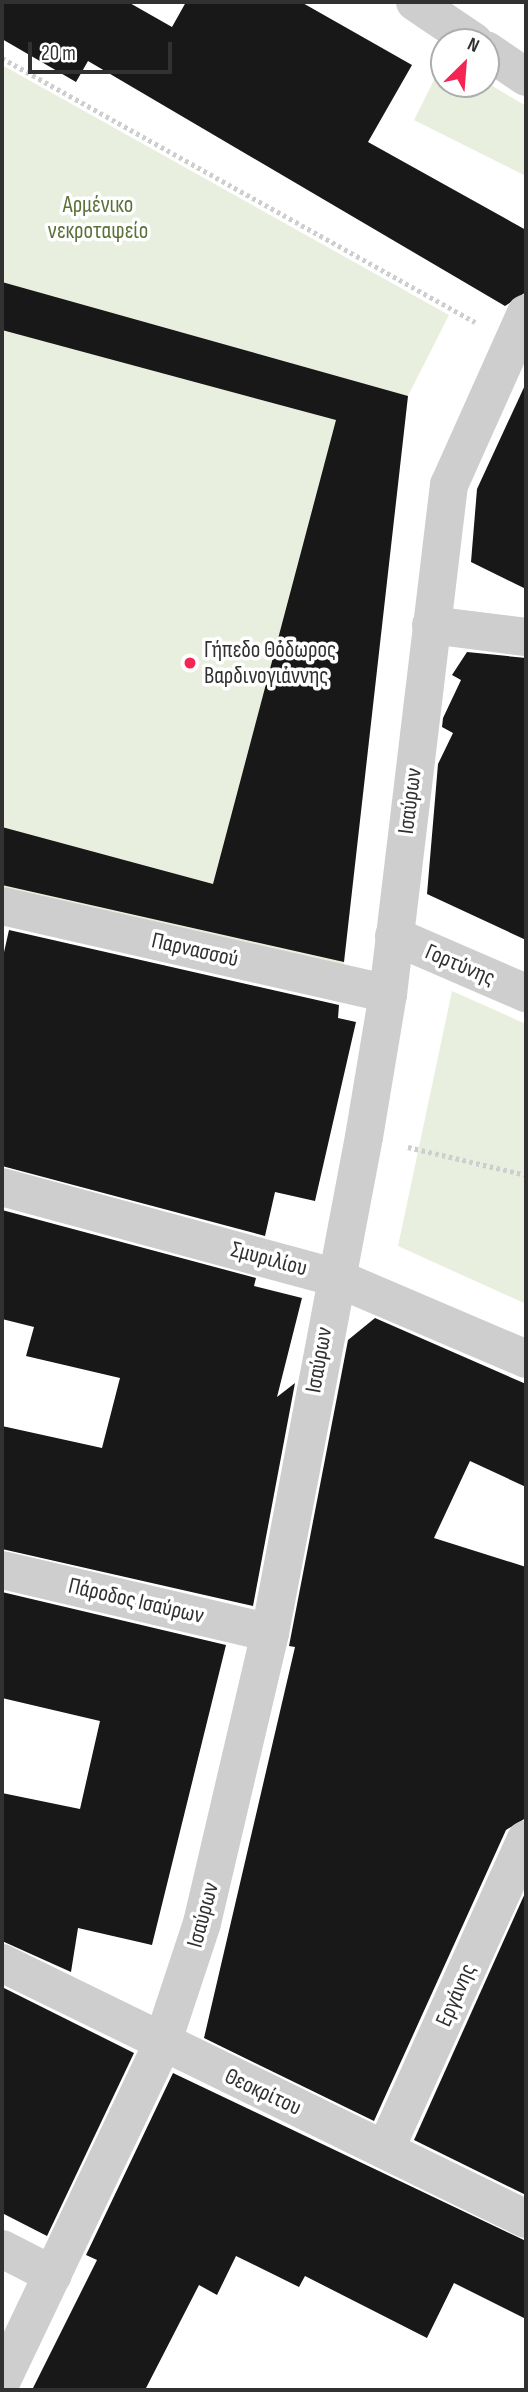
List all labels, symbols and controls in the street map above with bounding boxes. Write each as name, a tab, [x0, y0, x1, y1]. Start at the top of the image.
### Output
scale bar	[32, 28, 175, 72]
north arrow	[430, 28, 500, 98]
text: N	[464, 33, 483, 58]
text: 20 m	[41, 41, 76, 66]
park label: Αρμένικο νεκροταφείο	[48, 191, 148, 245]
place label: Γήπεδο Θόδωρος Βαρδινογιάννης	[204, 636, 336, 690]
marker: Γήπεδο Θόδωρος Βαρδινογιάννης	[182, 655, 198, 671]
street label: Ισαύρων	[392, 767, 428, 835]
street label: Παρνασσού	[149, 927, 241, 973]
street label: Γορτύνης	[421, 938, 499, 992]
street label: Σμυριλίου	[228, 1236, 310, 1282]
street label: Ισαύρων	[300, 1325, 338, 1395]
street label: Πάροδος Ισαύρων	[66, 1572, 206, 1630]
street label: Ισαύρων	[181, 1880, 225, 1950]
street label: Εργάνης	[430, 1959, 482, 2031]
street label: Θεοκρίτου	[220, 2062, 306, 2122]

